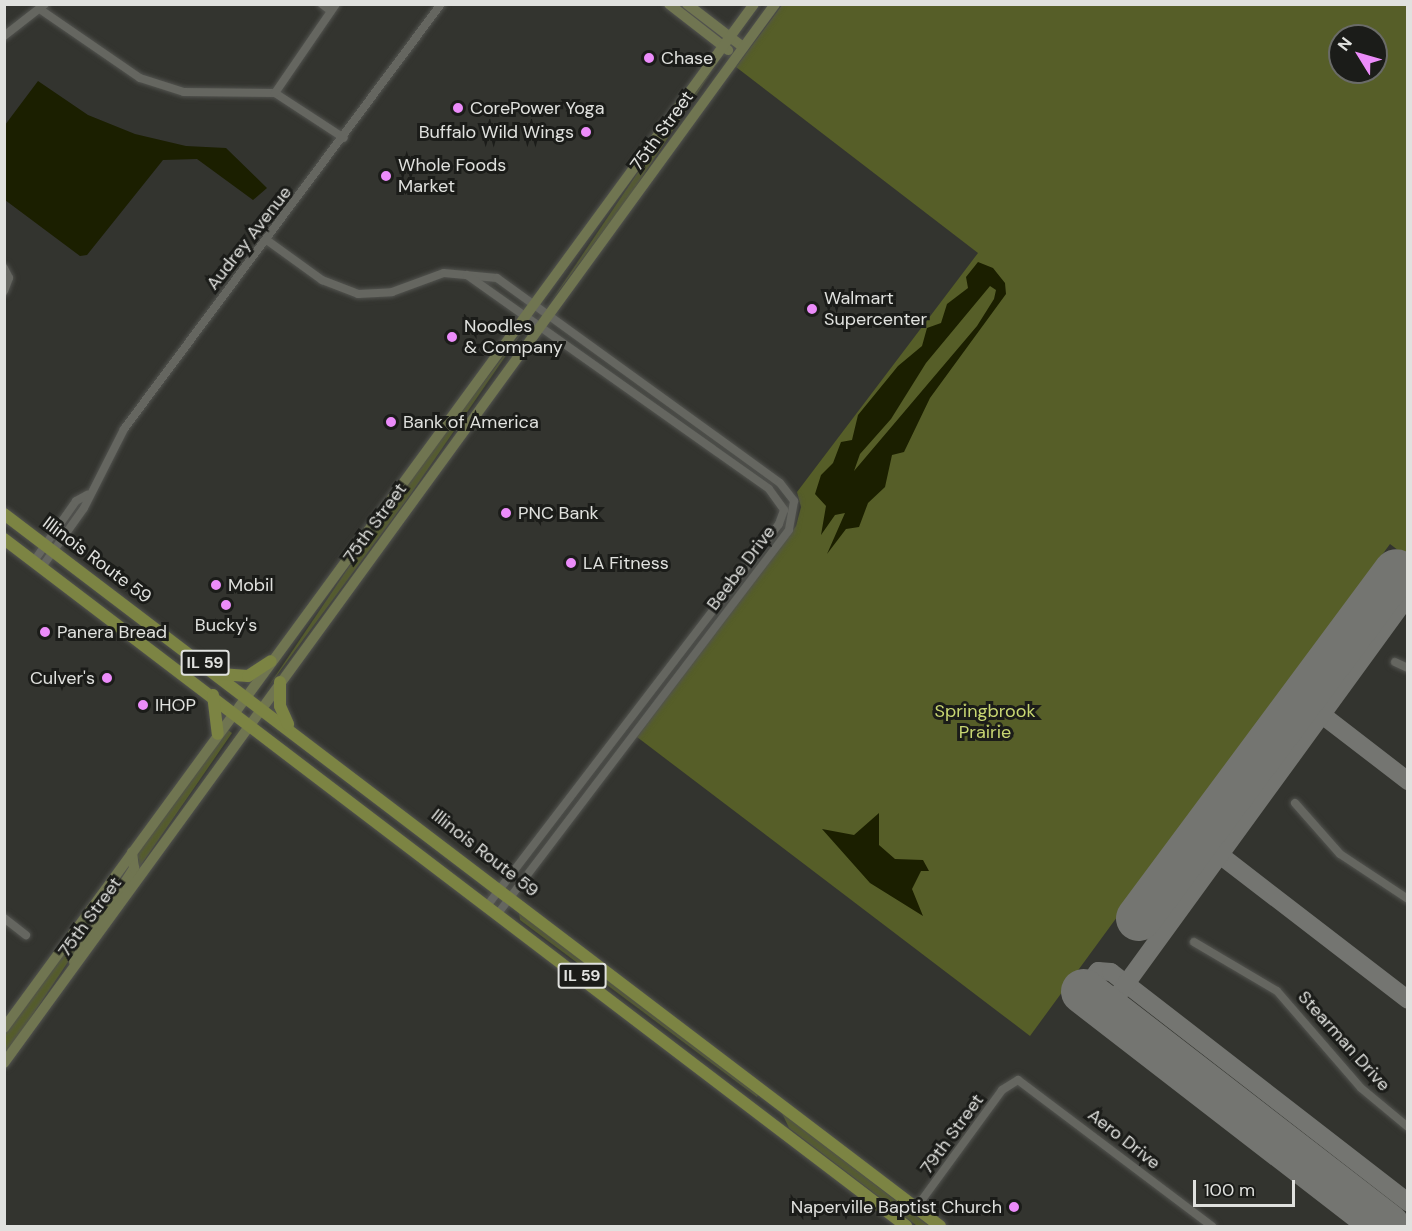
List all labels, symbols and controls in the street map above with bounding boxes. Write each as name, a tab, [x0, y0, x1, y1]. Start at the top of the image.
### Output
north arrow	[1328, 24, 1388, 84]
text: N	[1333, 33, 1357, 55]
place label: Chase	[661, 47, 713, 69]
marker: Chase	[642, 51, 656, 65]
street label: 75th Street	[626, 87, 698, 175]
place label: CorePower Yoga	[470, 97, 604, 119]
marker: CorePower Yoga	[451, 101, 465, 115]
place label: Buffalo Wild Wings	[419, 121, 574, 143]
marker: Buffalo Wild Wings	[579, 125, 593, 139]
place label: Whole Foods Market	[398, 155, 506, 198]
marker: Whole Foods Market	[379, 169, 393, 183]
street label: Audrey Avenue	[202, 182, 296, 294]
place label: Walmart Supercenter	[824, 288, 927, 330]
marker: Walmart Supercenter	[805, 302, 819, 316]
place label: Noodles & Company	[464, 316, 563, 358]
marker: Noodles & Company	[445, 330, 459, 344]
place label: Bank of America	[403, 411, 539, 433]
marker: Bank of America	[384, 415, 398, 429]
street label: 75th Street	[339, 479, 411, 567]
place label: PNC Bank	[518, 502, 599, 524]
marker: PNC Bank	[499, 506, 513, 520]
street label: Illinois Route 59	[38, 512, 156, 608]
street label: Beebe Drive	[702, 521, 780, 615]
place label: LA Fitness	[583, 552, 669, 574]
marker: LA Fitness	[564, 556, 578, 570]
place label: Mobil	[228, 574, 273, 596]
marker: Mobil	[209, 578, 223, 592]
marker: Bucky's	[219, 598, 233, 612]
place label: Bucky's	[195, 614, 257, 636]
place label: Panera Bread	[57, 621, 167, 643]
marker: Panera Bread	[38, 625, 52, 639]
road number: IL 59	[180, 650, 230, 676]
place label: Culver's	[30, 667, 95, 689]
marker: Culver's	[100, 671, 114, 685]
place label: IHOP	[155, 694, 196, 716]
marker: IHOP	[136, 698, 150, 712]
park label: Springbrook Prairie	[934, 701, 1036, 744]
street label: Illinois Route 59	[427, 804, 543, 902]
street label: 75th Street	[54, 873, 126, 961]
road number: IL 59	[556, 963, 608, 989]
street label: Stearman Drive	[1293, 986, 1395, 1096]
street label: 79th Street	[916, 1090, 988, 1178]
street label: Aero Drive	[1083, 1104, 1165, 1174]
scale bar	[1196, 1168, 1298, 1206]
text: 100 m	[1204, 1178, 1255, 1202]
place label: Naperville Baptist Church	[791, 1196, 1002, 1218]
marker: Naperville Baptist Church	[1007, 1200, 1021, 1214]

